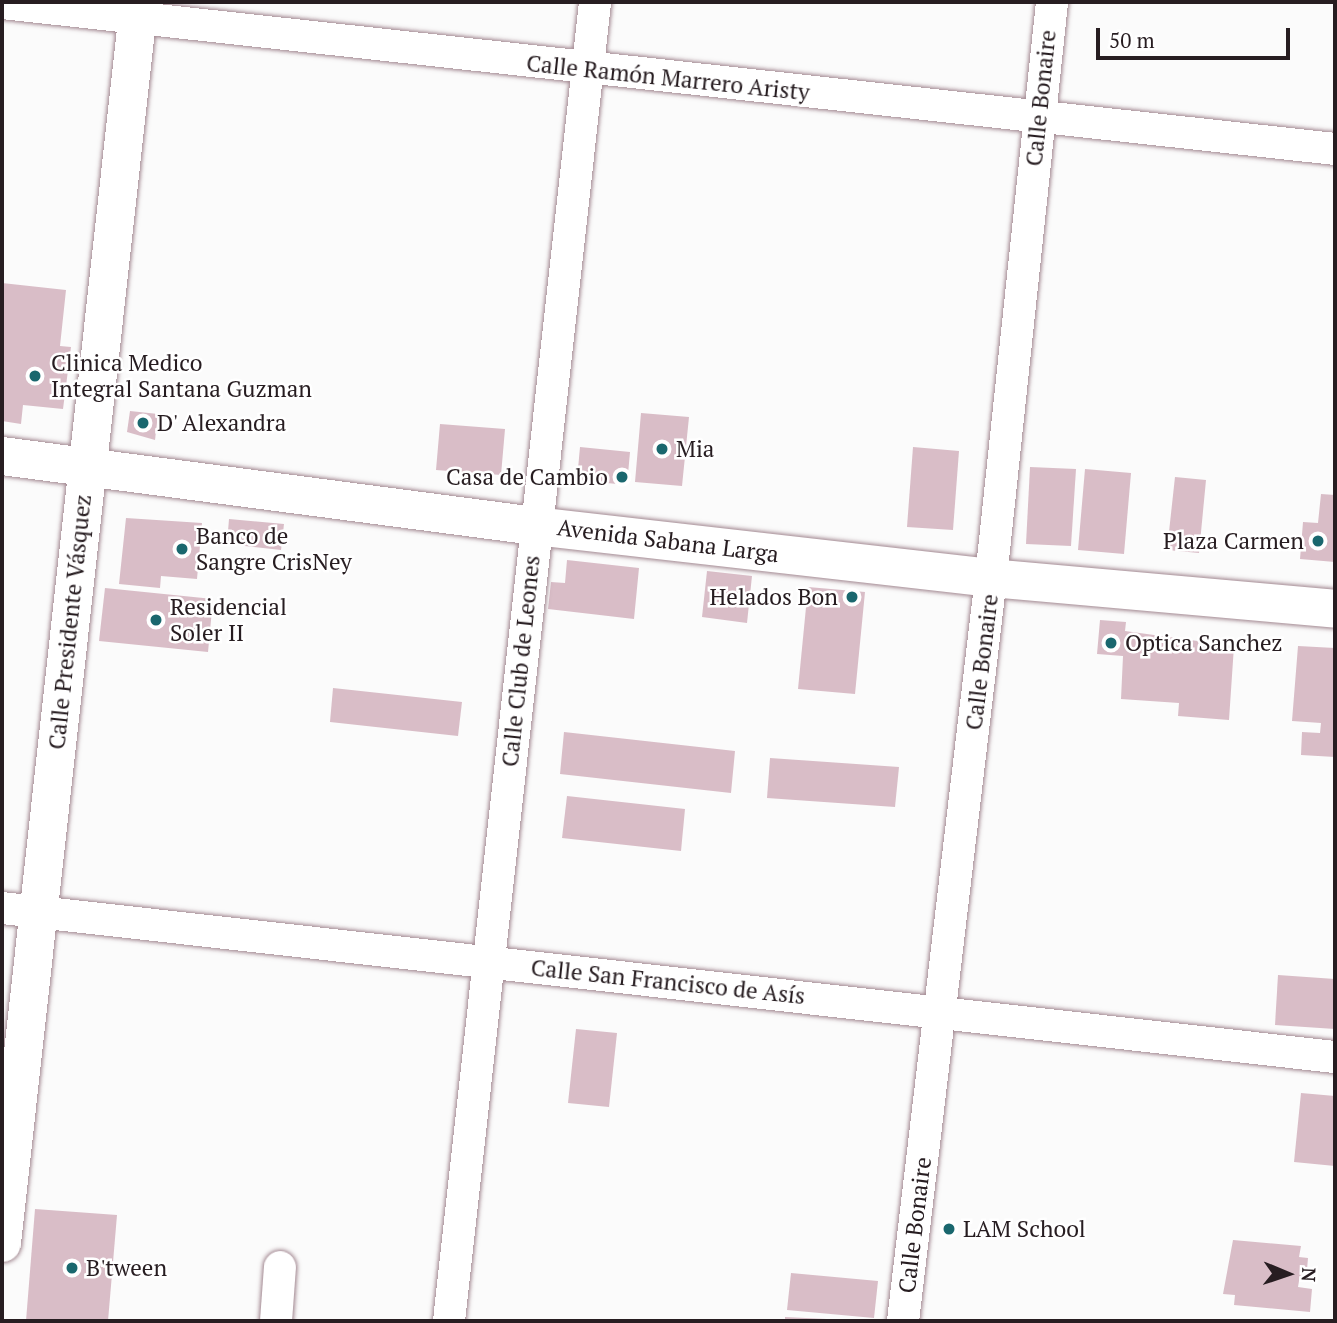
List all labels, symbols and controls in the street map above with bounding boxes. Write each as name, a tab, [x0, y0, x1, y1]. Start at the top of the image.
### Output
scale bar	[1099, 14, 1293, 58]
text: 50 m	[1109, 26, 1155, 54]
street label: Calle Bonaire	[1020, 28, 1062, 168]
street label: Calle Ramón Marrero Aristy	[525, 49, 811, 107]
place label: Clinica Medico Integral Santana Guzman	[51, 349, 312, 403]
marker: Clinica Medico Integral Santana Guzman	[25, 366, 45, 386]
place label: D' Alexandra	[157, 409, 288, 437]
marker: D' Alexandra	[135, 415, 151, 431]
place label: Mia	[676, 435, 714, 463]
marker: Mia	[654, 441, 670, 457]
place label: Casa de Cambio	[446, 463, 608, 491]
marker: Casa de Cambio	[614, 469, 630, 485]
street label: Calle Presidente Vásquez	[43, 493, 97, 751]
street label: Avenida Sabana Larga	[556, 514, 780, 568]
place label: Banco de Sangre CrisNey	[196, 522, 352, 576]
place label: Plaza Carmen	[1163, 527, 1304, 555]
marker: Plaza Carmen	[1310, 533, 1326, 549]
marker: Banco de Sangre CrisNey	[174, 541, 190, 557]
street label: Calle Club de Leones	[496, 554, 546, 768]
place label: Helados Bon	[710, 583, 838, 611]
marker: Helados Bon	[844, 589, 860, 605]
street label: Calle Bonaire	[960, 592, 1004, 732]
place label: Residencial Soler II	[170, 593, 287, 647]
marker: Residencial Soler II	[148, 612, 164, 628]
place label: Optica Sanchez	[1125, 629, 1283, 657]
marker: Optica Sanchez	[1103, 635, 1119, 651]
street label: Calle San Francisco de Asís	[529, 954, 807, 1010]
street label: Calle Bonaire	[893, 1155, 937, 1295]
place label: LAM School	[963, 1215, 1086, 1243]
marker: LAM School	[941, 1221, 957, 1237]
north arrow	[1253, 1239, 1323, 1309]
place label: B'tween	[86, 1254, 167, 1282]
marker: B'tween	[64, 1260, 80, 1276]
text: N	[1297, 1267, 1322, 1282]

